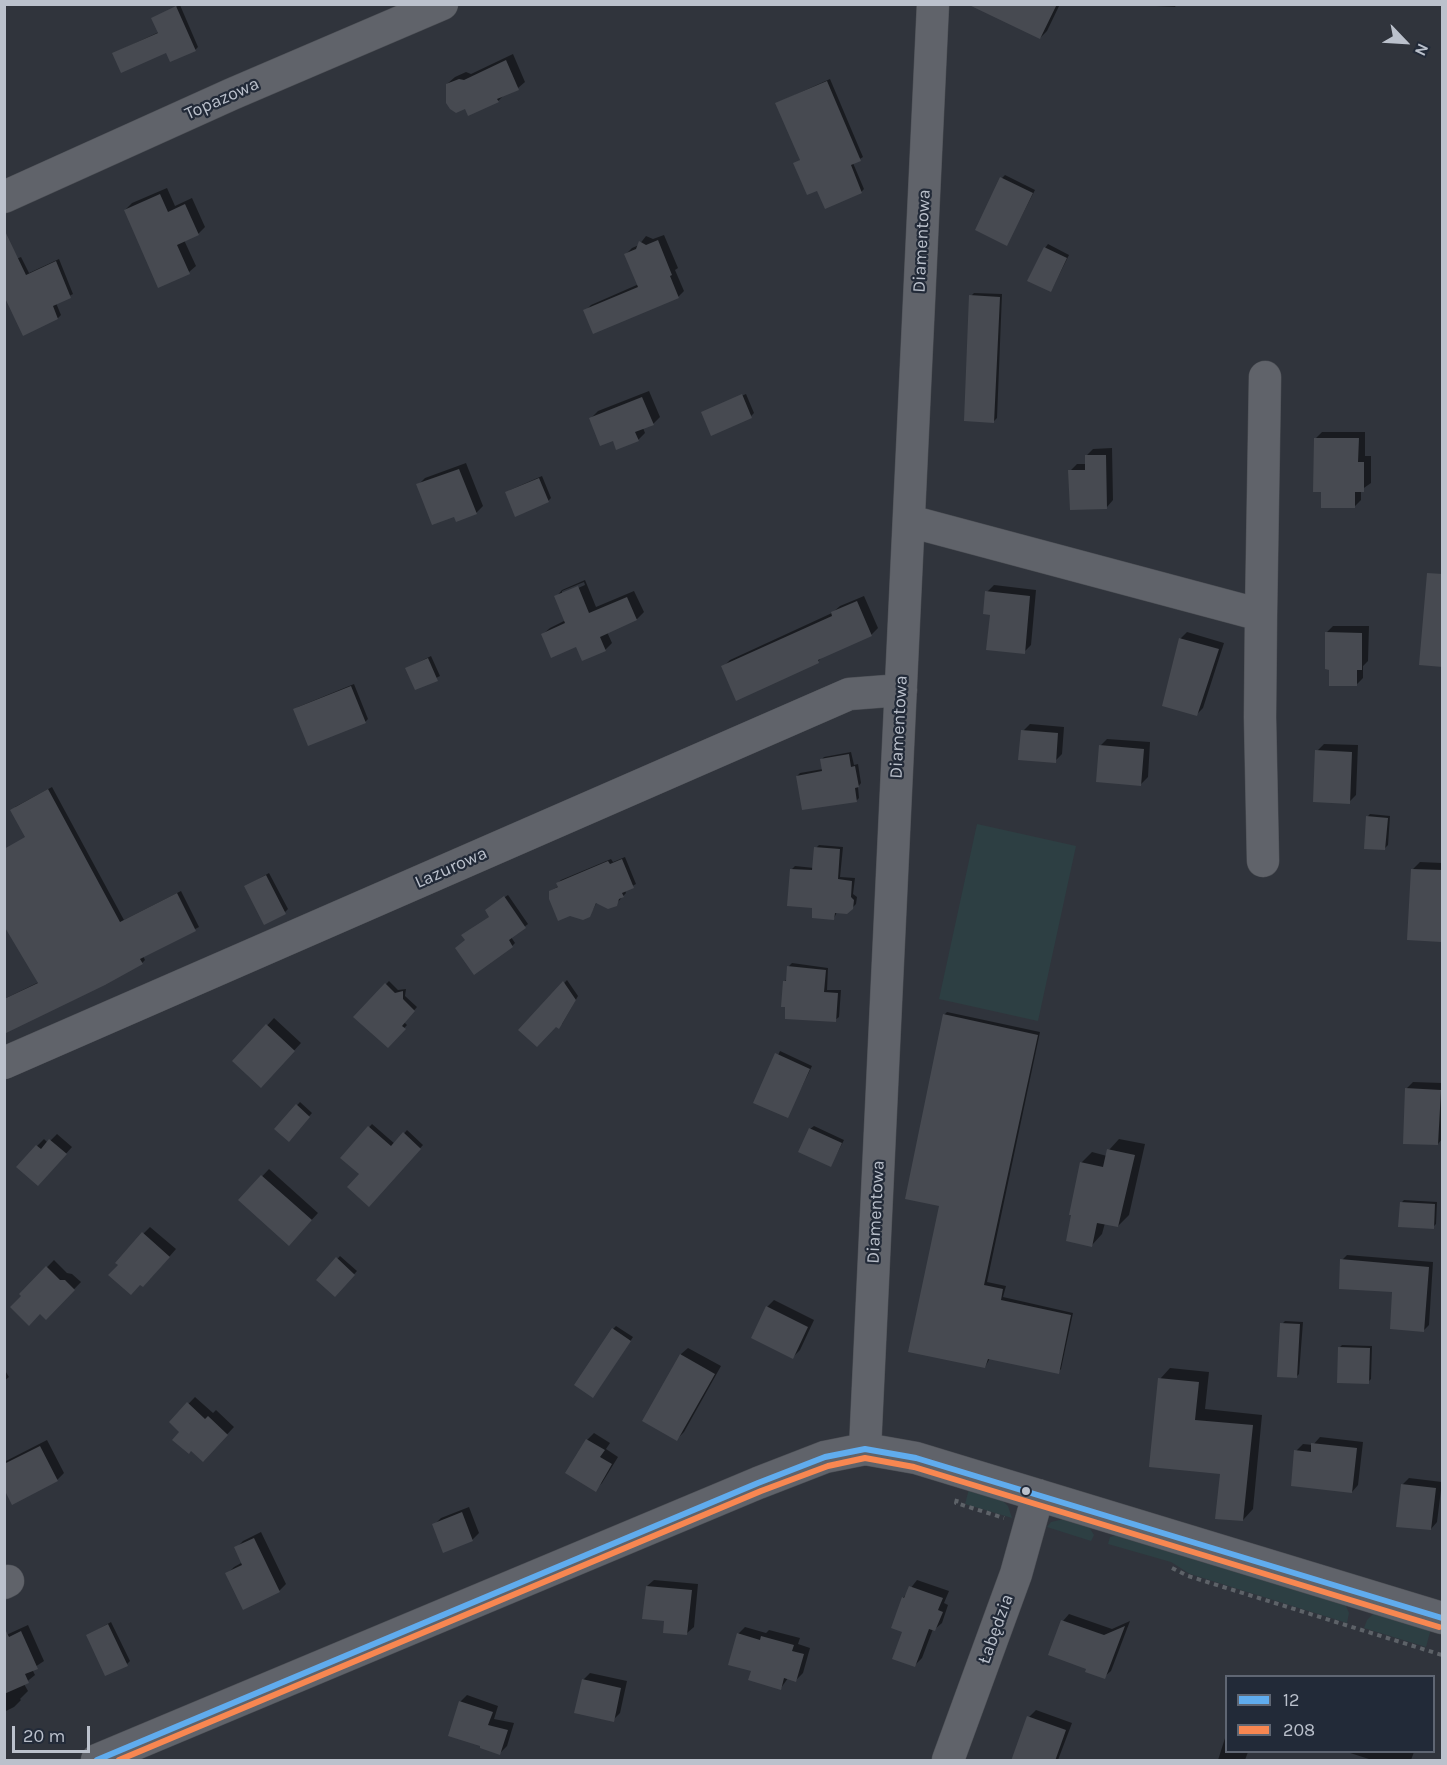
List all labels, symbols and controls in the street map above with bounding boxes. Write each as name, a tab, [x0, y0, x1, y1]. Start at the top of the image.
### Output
north arrow	[1375, 12, 1435, 72]
text: N	[1411, 41, 1433, 59]
street label: Topazowa	[181, 73, 263, 125]
street label: Diamentowa	[909, 189, 935, 293]
street label: Diamentowa	[886, 675, 912, 779]
street label: Lazurowa	[411, 842, 491, 894]
street label: Diamentowa	[863, 1160, 889, 1264]
unlabelled marker	[1020, 1485, 1032, 1497]
street label: Łabędzia	[973, 1591, 1019, 1667]
legend	[1225, 1675, 1435, 1753]
text: 12	[1283, 1689, 1299, 1711]
scale bar	[15, 1714, 93, 1752]
text: 208	[1283, 1719, 1315, 1741]
text: 20 m	[23, 1725, 65, 1747]

